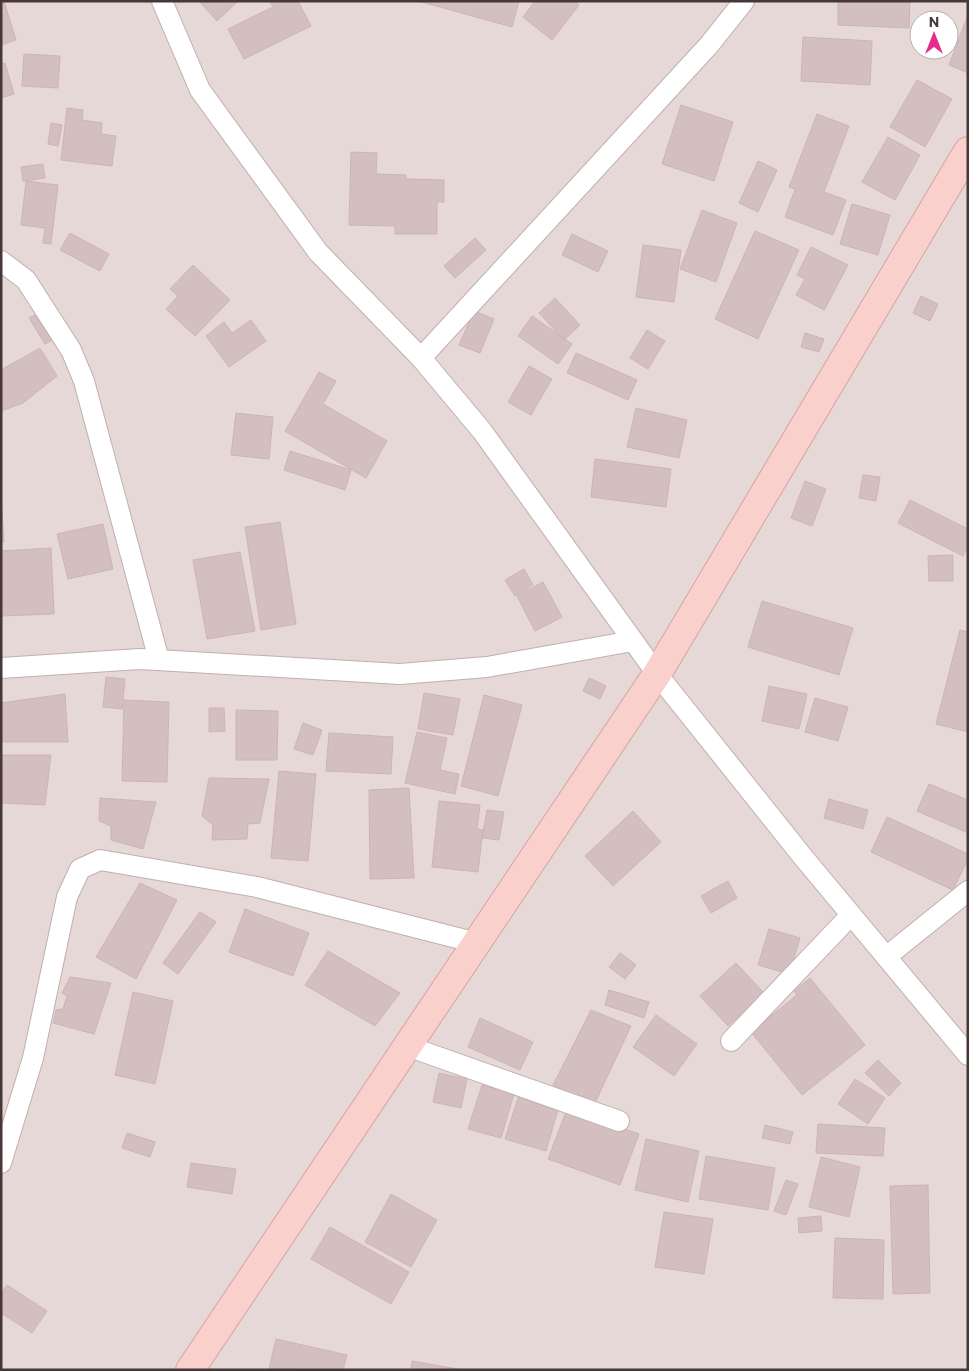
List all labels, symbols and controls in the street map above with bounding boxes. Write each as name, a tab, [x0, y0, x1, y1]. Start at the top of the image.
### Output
north arrow	[909, 10, 959, 60]
text: N	[929, 13, 939, 30]

